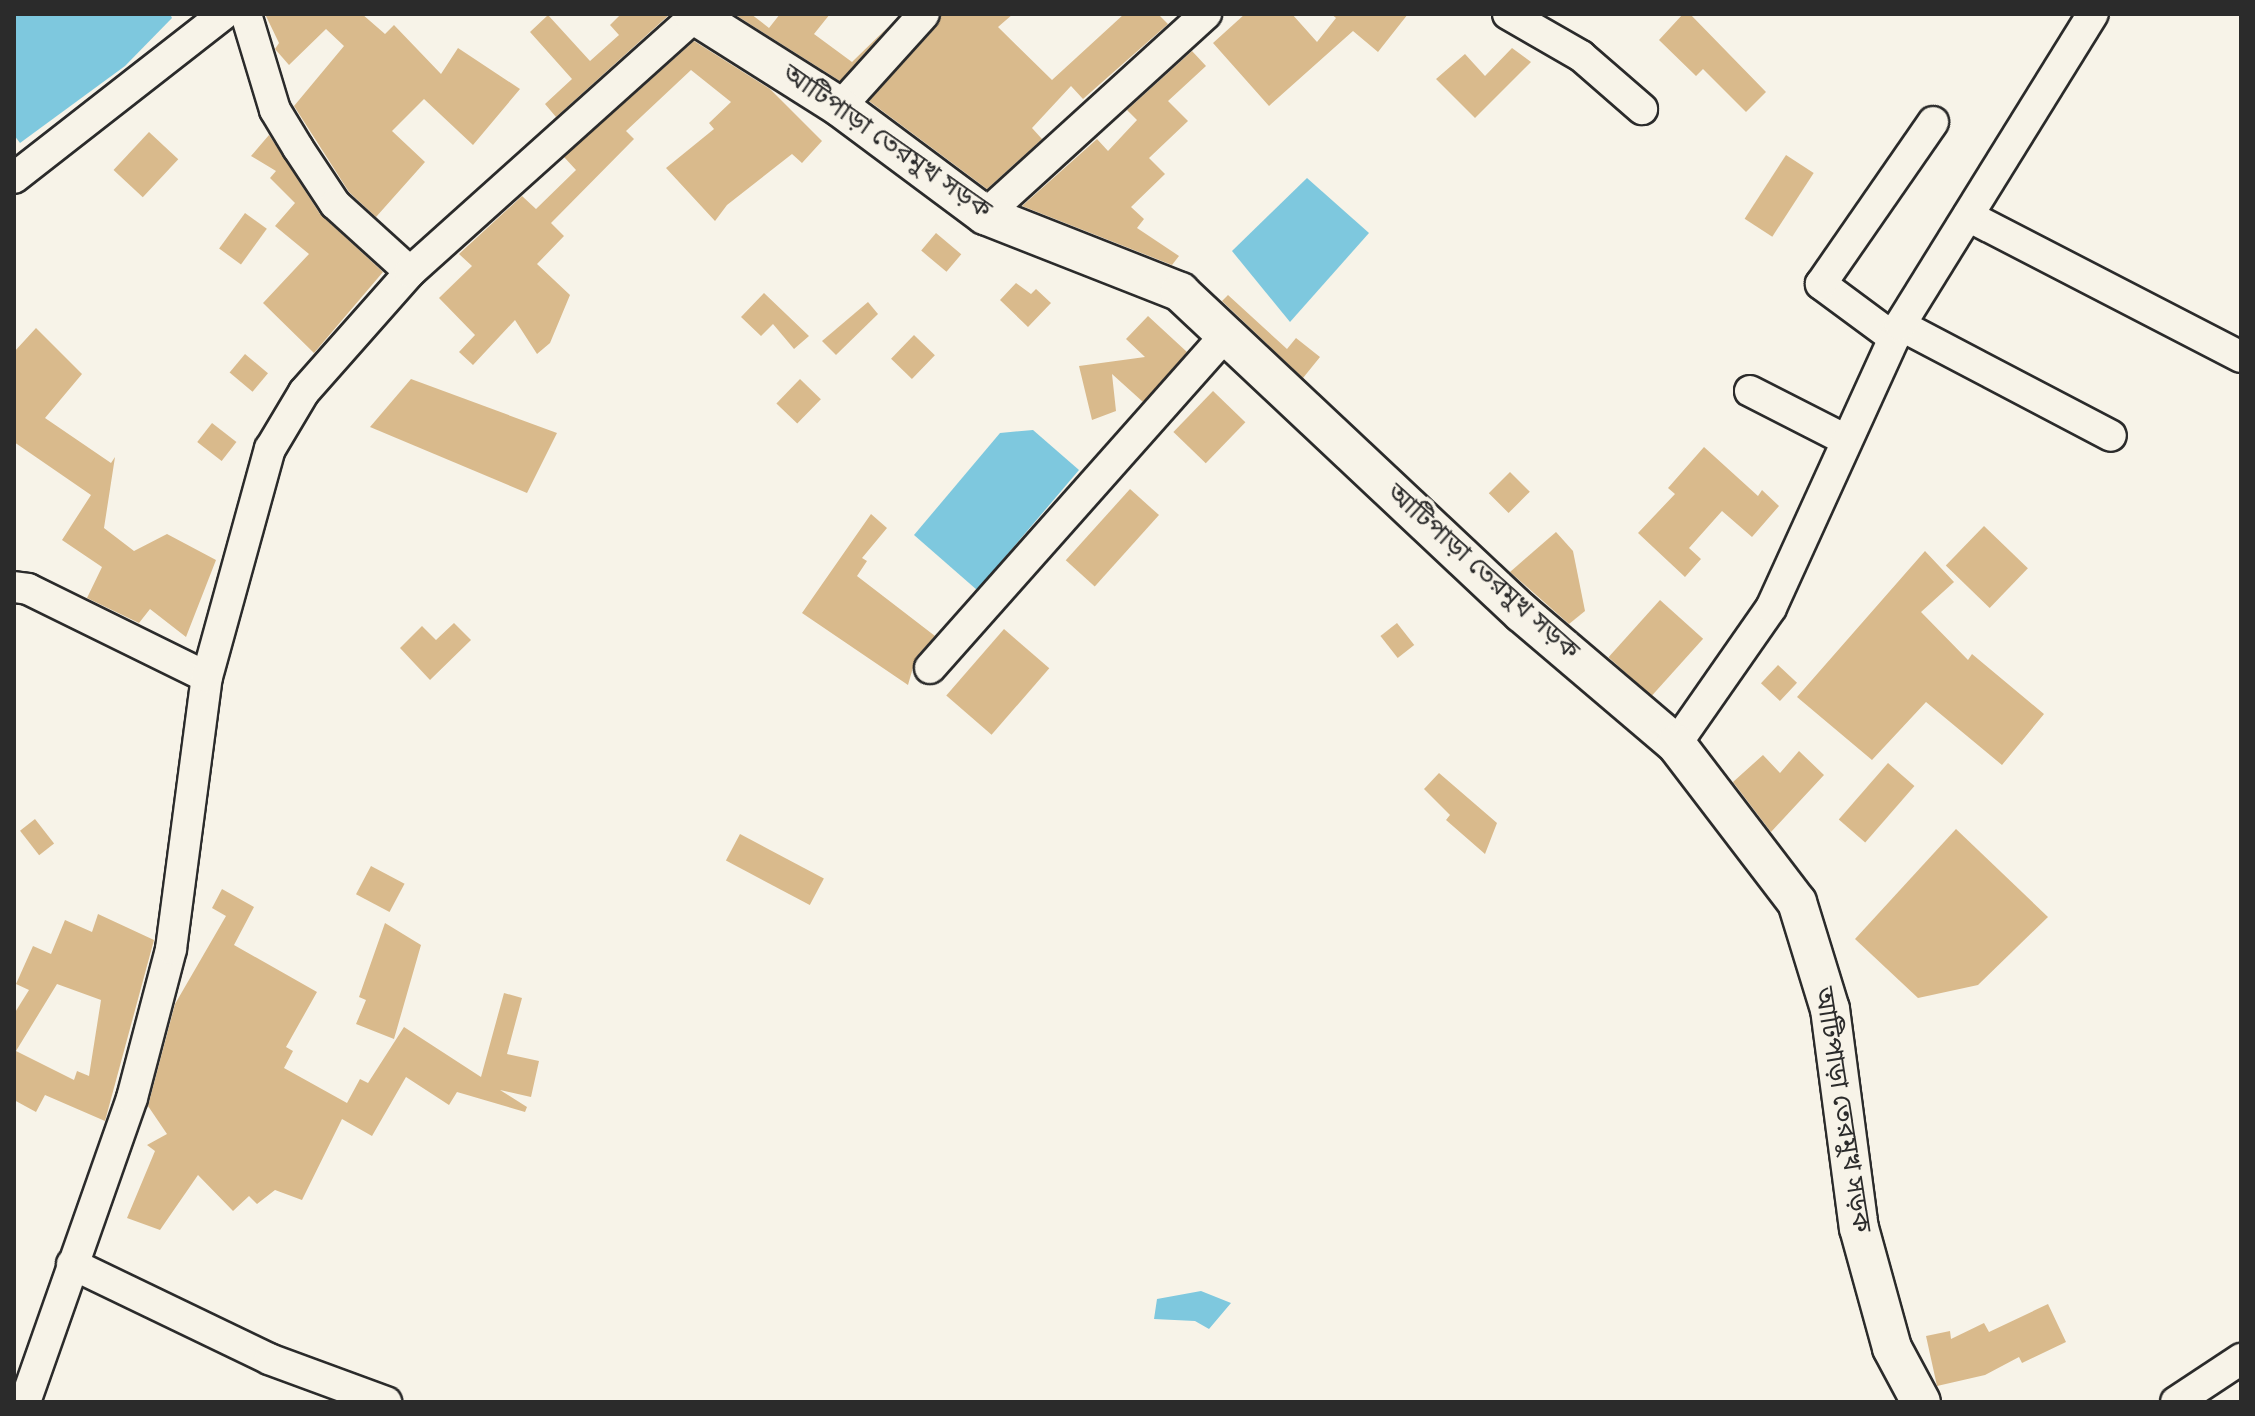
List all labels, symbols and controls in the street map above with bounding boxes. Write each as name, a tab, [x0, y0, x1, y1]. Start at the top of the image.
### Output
street label: আটিপাড়া তেরমুখ সড়ক	[775, 59, 997, 227]
street label: আটিপাড়া তেরমুখ সড়ক	[1379, 478, 1585, 668]
street label: আটিপাড়া তেরমুখ সড়ক	[1806, 985, 1876, 1235]

